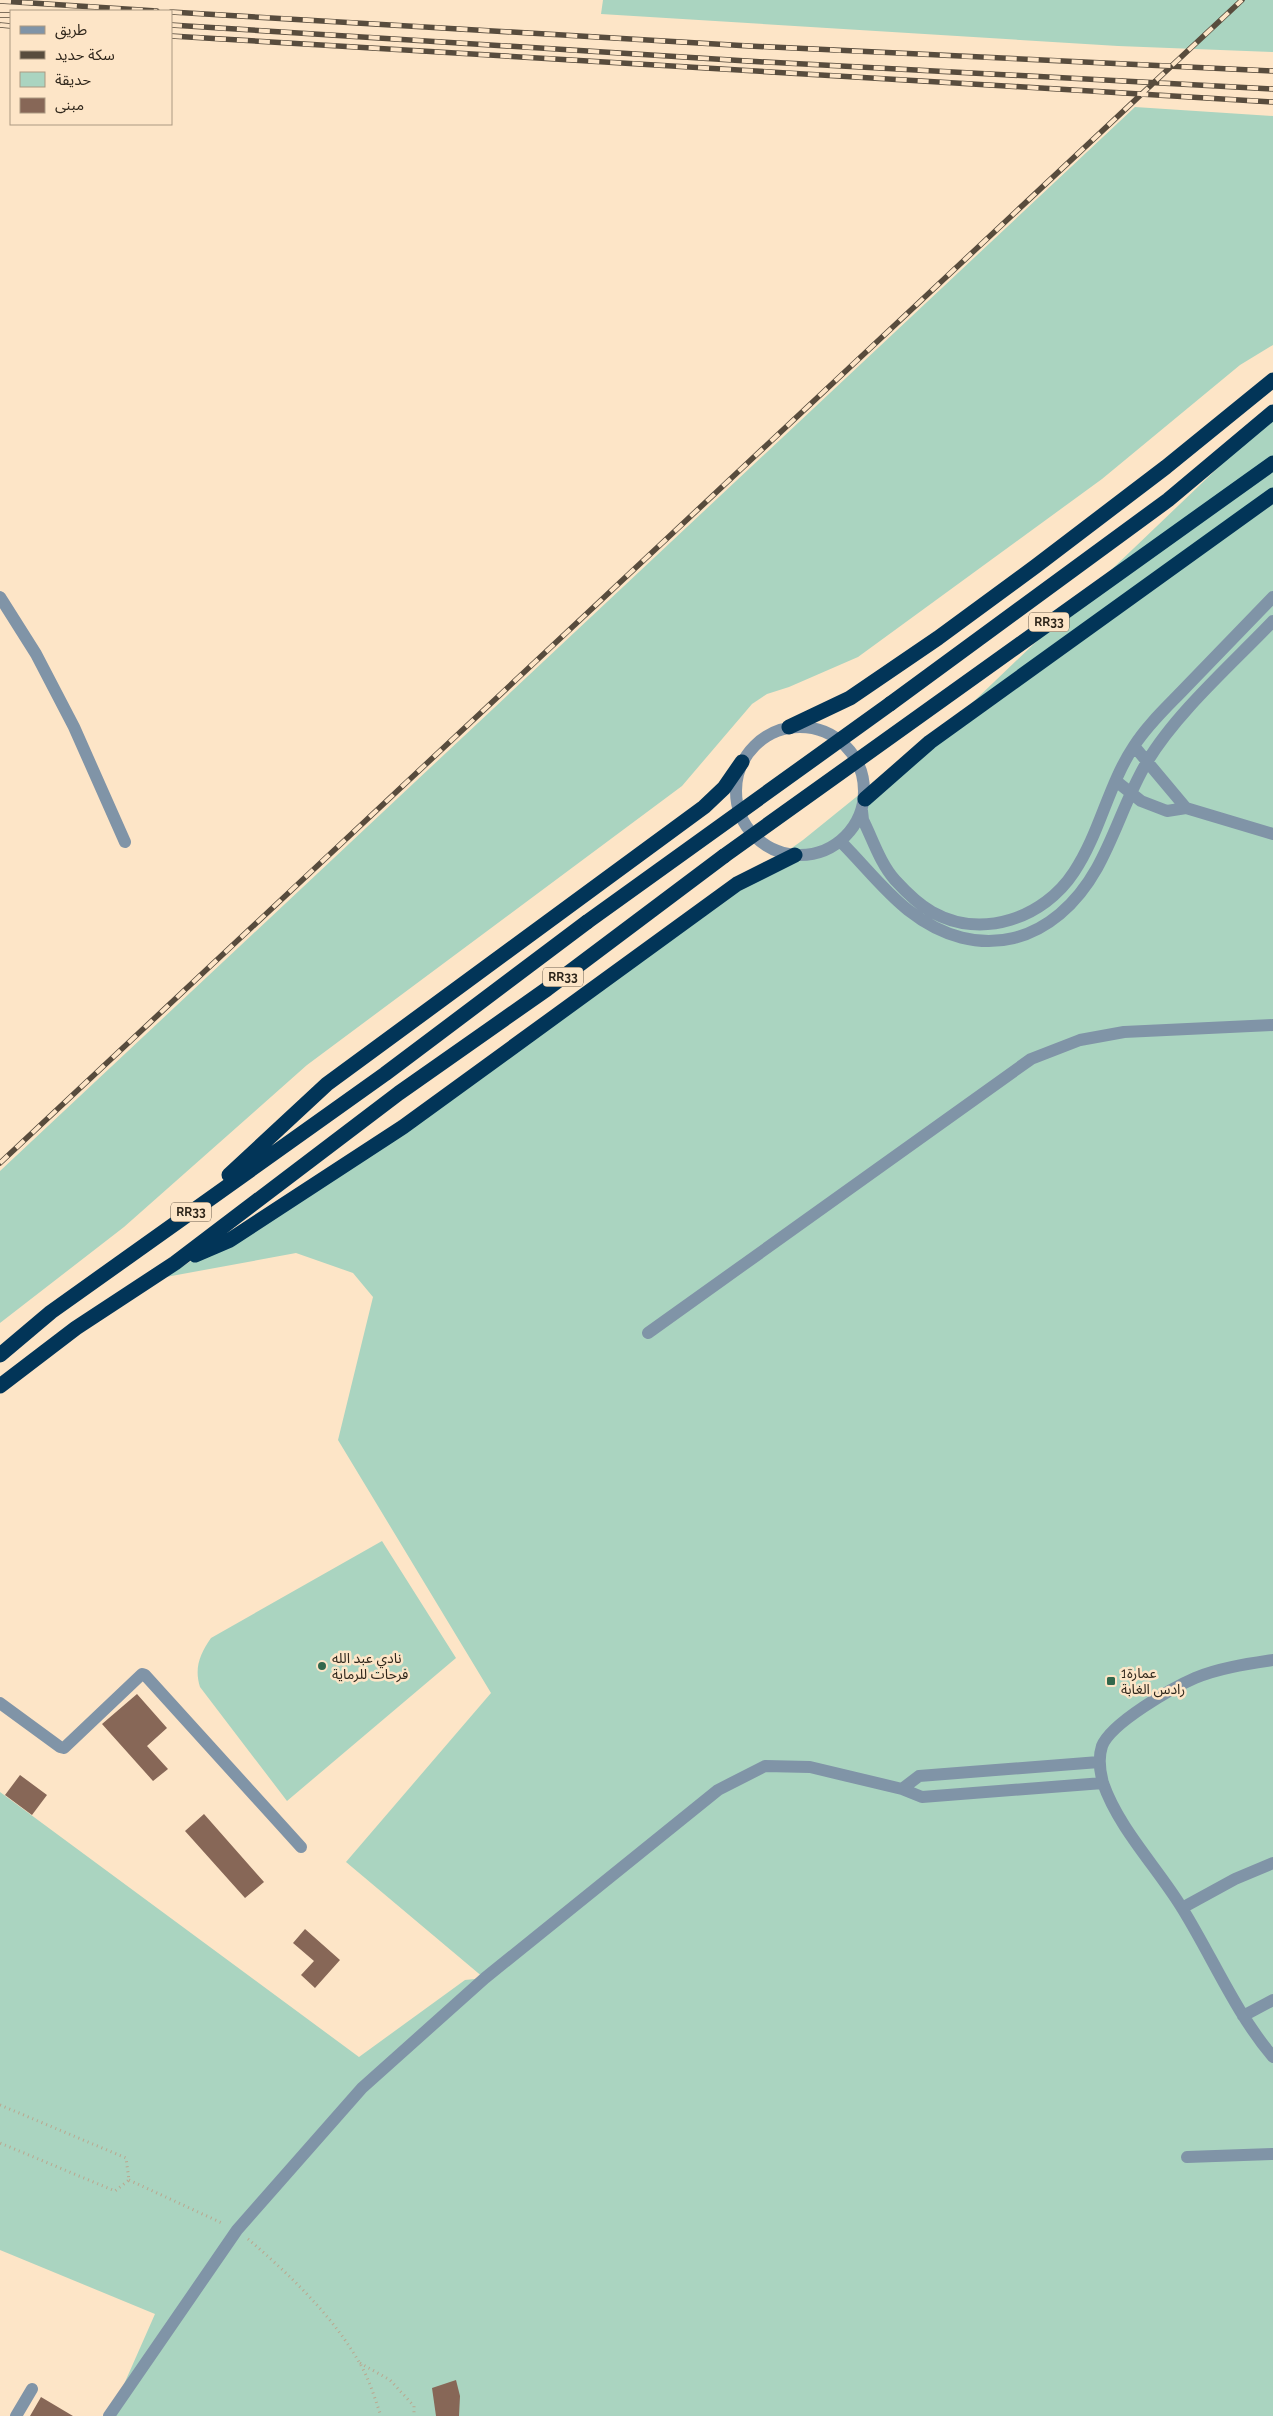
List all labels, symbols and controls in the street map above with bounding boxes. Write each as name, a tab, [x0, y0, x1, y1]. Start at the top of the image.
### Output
legend	[10, 10, 172, 125]
text: طريق	[55, 21, 87, 40]
text: سكة حديد	[55, 46, 115, 64]
text: حديقة	[55, 71, 91, 89]
text: مبنى	[55, 96, 84, 114]
road number: RR33	[1029, 612, 1069, 632]
road number: RR33	[543, 968, 583, 986]
road number: RR33	[171, 1202, 211, 1222]
place label: نادي عبد الله فرحات للرماية	[332, 1650, 408, 1683]
marker: نادي عبد الله فرحات للرماية	[316, 1660, 328, 1672]
place label: 1عمارة رادس الغابة	[1121, 1665, 1185, 1698]
marker: 1عمارة رادس الغابة	[1105, 1675, 1117, 1687]

